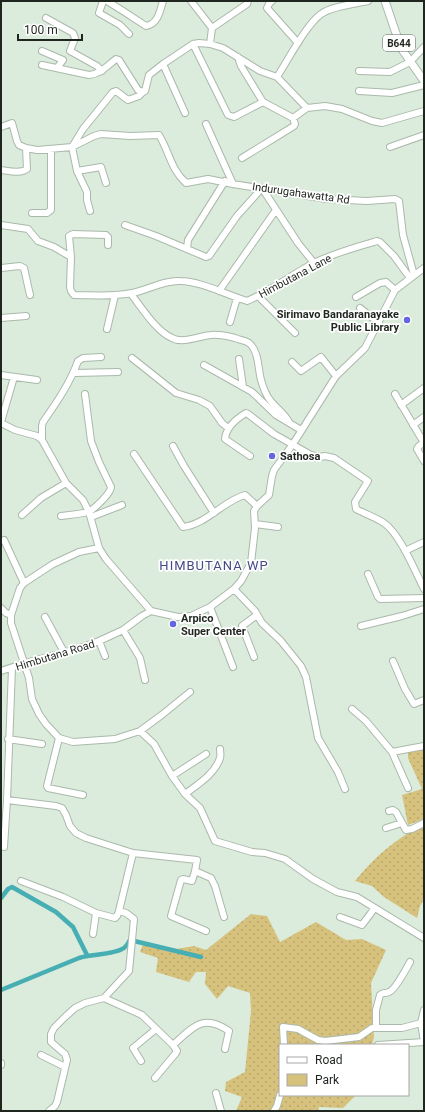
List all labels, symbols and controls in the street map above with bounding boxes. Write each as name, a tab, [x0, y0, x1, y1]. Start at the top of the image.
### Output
scale bar	[18, 16, 82, 42]
text: 100 m	[24, 23, 58, 37]
road number: B644	[383, 35, 415, 51]
street label: Indurugahawatta Rd	[251, 180, 351, 207]
street label: Himbutana Lane	[257, 252, 334, 301]
place label: Sirimavo Bandaranayake Public Library	[277, 308, 399, 334]
marker: Sirimavo Bandaranayake Public Library	[402, 315, 412, 325]
place label: Sathosa	[280, 450, 320, 463]
marker: Sathosa	[267, 451, 277, 461]
district label: HIMBUTANA WP	[159, 558, 269, 573]
place label: Arpico Super Center	[181, 612, 246, 638]
marker: Arpico Super Center	[168, 619, 178, 629]
street label: Himbutana Road	[14, 637, 96, 674]
legend	[279, 1044, 409, 1096]
text: Road	[315, 1053, 343, 1067]
text: Park	[315, 1073, 340, 1087]

